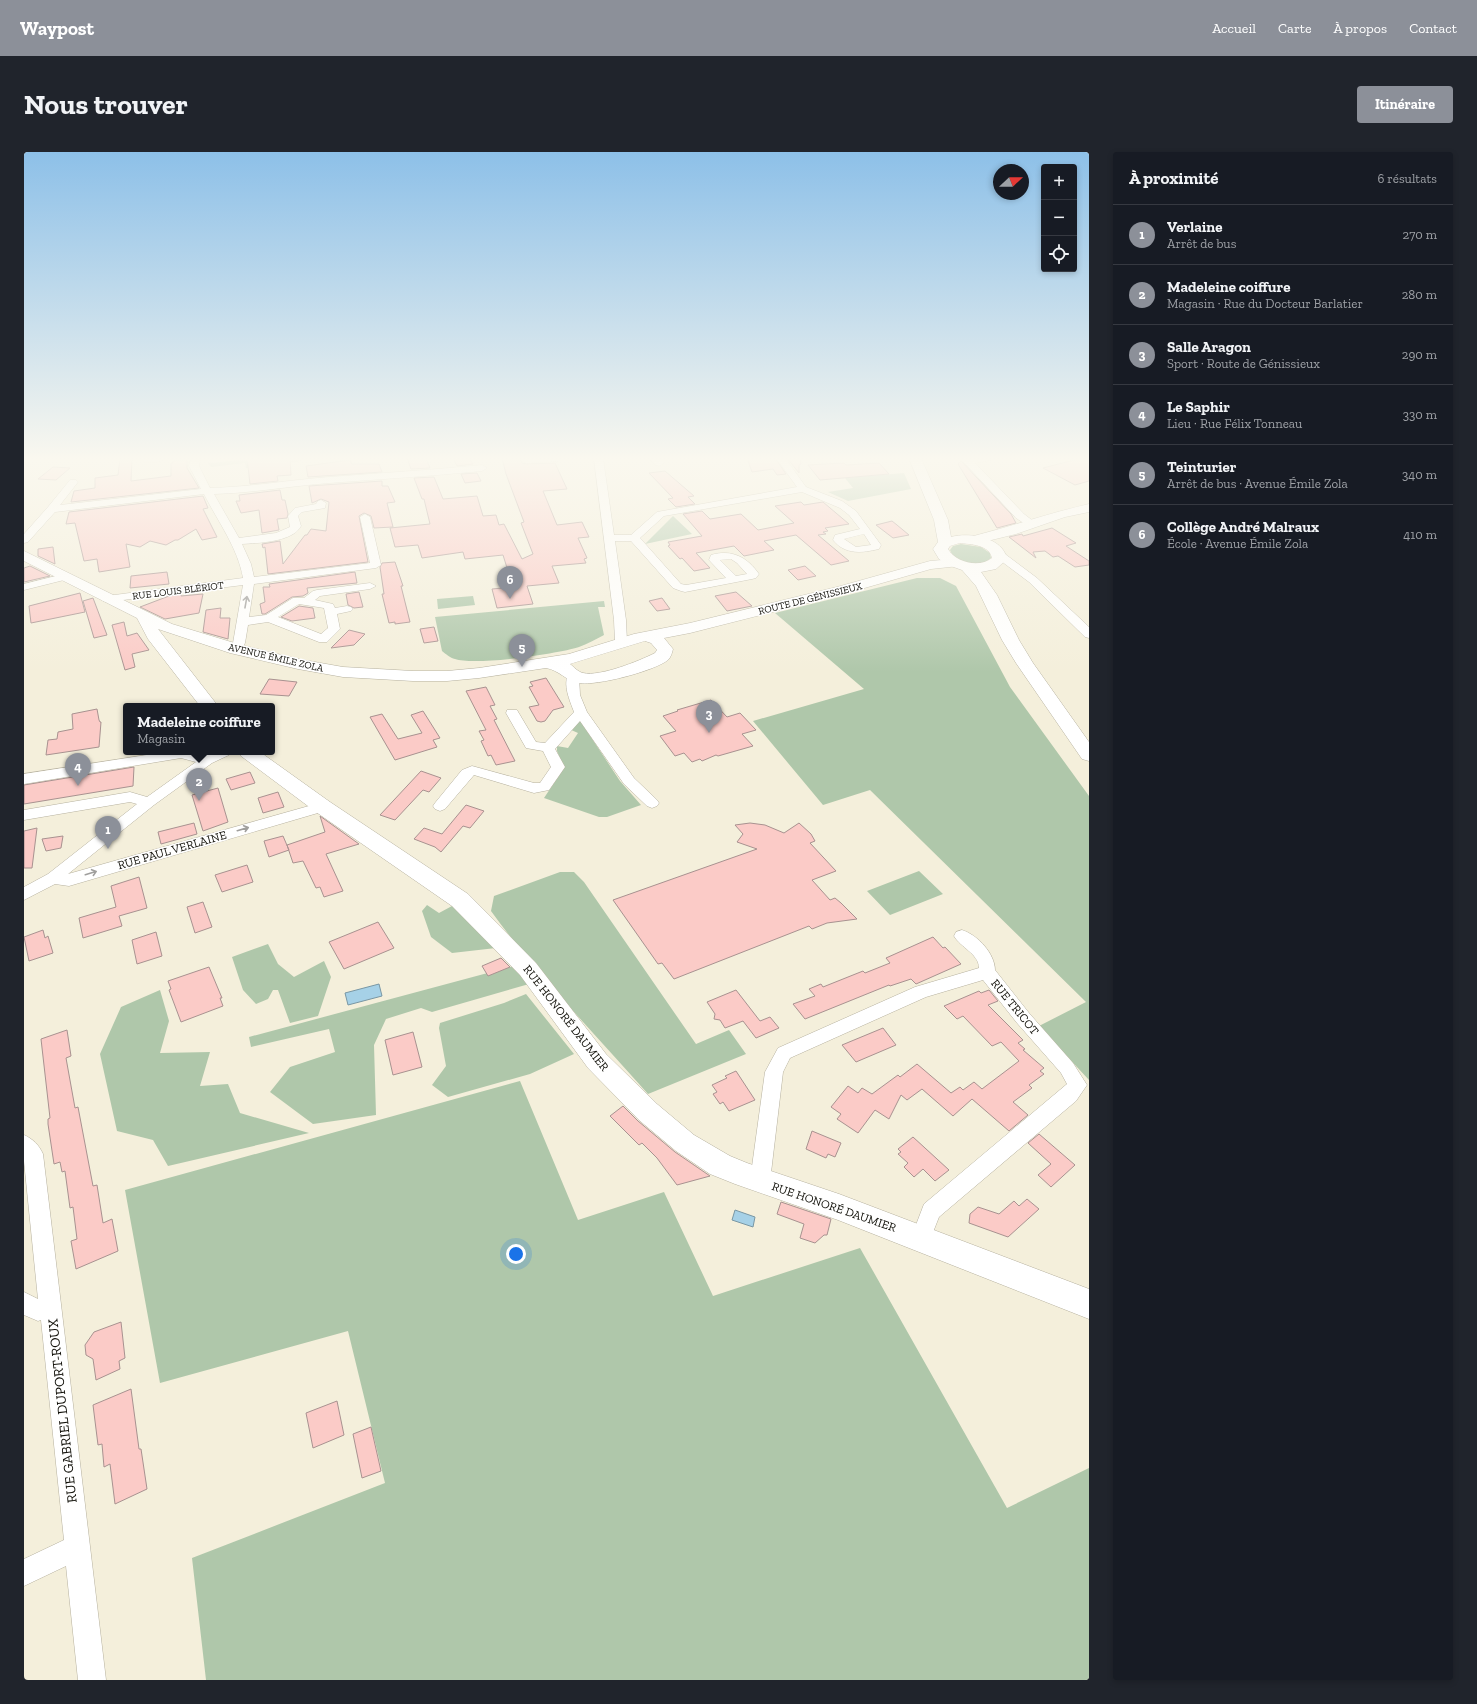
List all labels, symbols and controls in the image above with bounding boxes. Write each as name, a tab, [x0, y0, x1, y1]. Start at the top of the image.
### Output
text: Waypost	[20, 17, 94, 40]
text: Accueil	[1212, 20, 1256, 37]
text: Carte	[1278, 20, 1312, 37]
text: À propos	[1334, 20, 1387, 37]
text: Contact	[1409, 20, 1457, 37]
button: Itinéraire	[1357, 86, 1453, 123]
text: Nous trouver	[24, 88, 188, 121]
north arrow	[993, 164, 1029, 200]
map controls	[1041, 164, 1077, 272]
button: +	[1041, 164, 1077, 200]
text: À proximité	[1129, 168, 1218, 188]
text: 6 résultats	[1378, 171, 1437, 186]
button: −	[1041, 200, 1077, 236]
text: Verlaine	[1167, 218, 1222, 236]
text: 1	[1139, 227, 1145, 242]
text: 270 m	[1403, 227, 1437, 242]
button: locate	[1041, 236, 1077, 272]
text: Arrêt de bus	[1167, 236, 1236, 251]
text: Madeleine coiffure	[1167, 278, 1290, 296]
text: 2	[1139, 287, 1145, 302]
text: 280 m	[1402, 287, 1437, 302]
text: Magasin · Rue du Docteur Barlatier	[1167, 296, 1363, 311]
text: Salle Aragon	[1167, 338, 1251, 356]
text: 3	[1139, 347, 1145, 362]
text: 290 m	[1402, 347, 1437, 362]
text: Sport · Route de Génissieux	[1167, 356, 1320, 371]
text: Le Saphir	[1167, 398, 1230, 416]
text: 4	[1138, 407, 1146, 422]
text: 330 m	[1403, 407, 1437, 422]
text: Lieu · Rue Félix Tonneau	[1167, 416, 1302, 431]
text: Teinturier	[1167, 458, 1236, 476]
text: 5	[1139, 467, 1145, 482]
text: 340 m	[1402, 467, 1437, 482]
text: Arrêt de bus · Avenue Émile Zola	[1167, 476, 1348, 491]
text: Collège André Malraux	[1167, 518, 1319, 536]
text: 6	[1139, 527, 1145, 542]
text: 410 m	[1403, 527, 1437, 542]
text: École · Avenue Émile Zola	[1167, 536, 1308, 551]
pin: 6	[497, 566, 523, 599]
street label: RUE LOUIS BLÉRIOT	[132, 579, 225, 603]
street label: ROUTE DE GÉNISSIEUX	[757, 580, 864, 618]
one-way arrow	[242, 595, 250, 608]
pin: 5	[509, 634, 535, 667]
street label: AVENUE ÉMILE ZOLA	[227, 641, 325, 675]
pin: 3	[696, 700, 722, 733]
popup	[123, 703, 275, 755]
text: Madeleine coiffure	[137, 713, 261, 731]
text: Magasin	[137, 731, 185, 746]
pin: 4	[65, 753, 91, 786]
pin: 2	[186, 768, 212, 801]
pin: 1	[95, 816, 121, 849]
one-way arrow	[236, 825, 249, 832]
street label: RUE PAUL VERLAINE	[116, 828, 228, 872]
one-way arrow	[85, 869, 98, 876]
street label: RUE HONORÉ DAUMIER	[520, 962, 613, 1074]
street label: RUE TRICOT	[988, 976, 1042, 1038]
street label: RUE HONORÉ DAUMIER	[770, 1178, 899, 1235]
your location	[506, 1244, 526, 1264]
street label: RUE GABRIEL DUPORT-ROUX	[44, 1318, 81, 1504]

